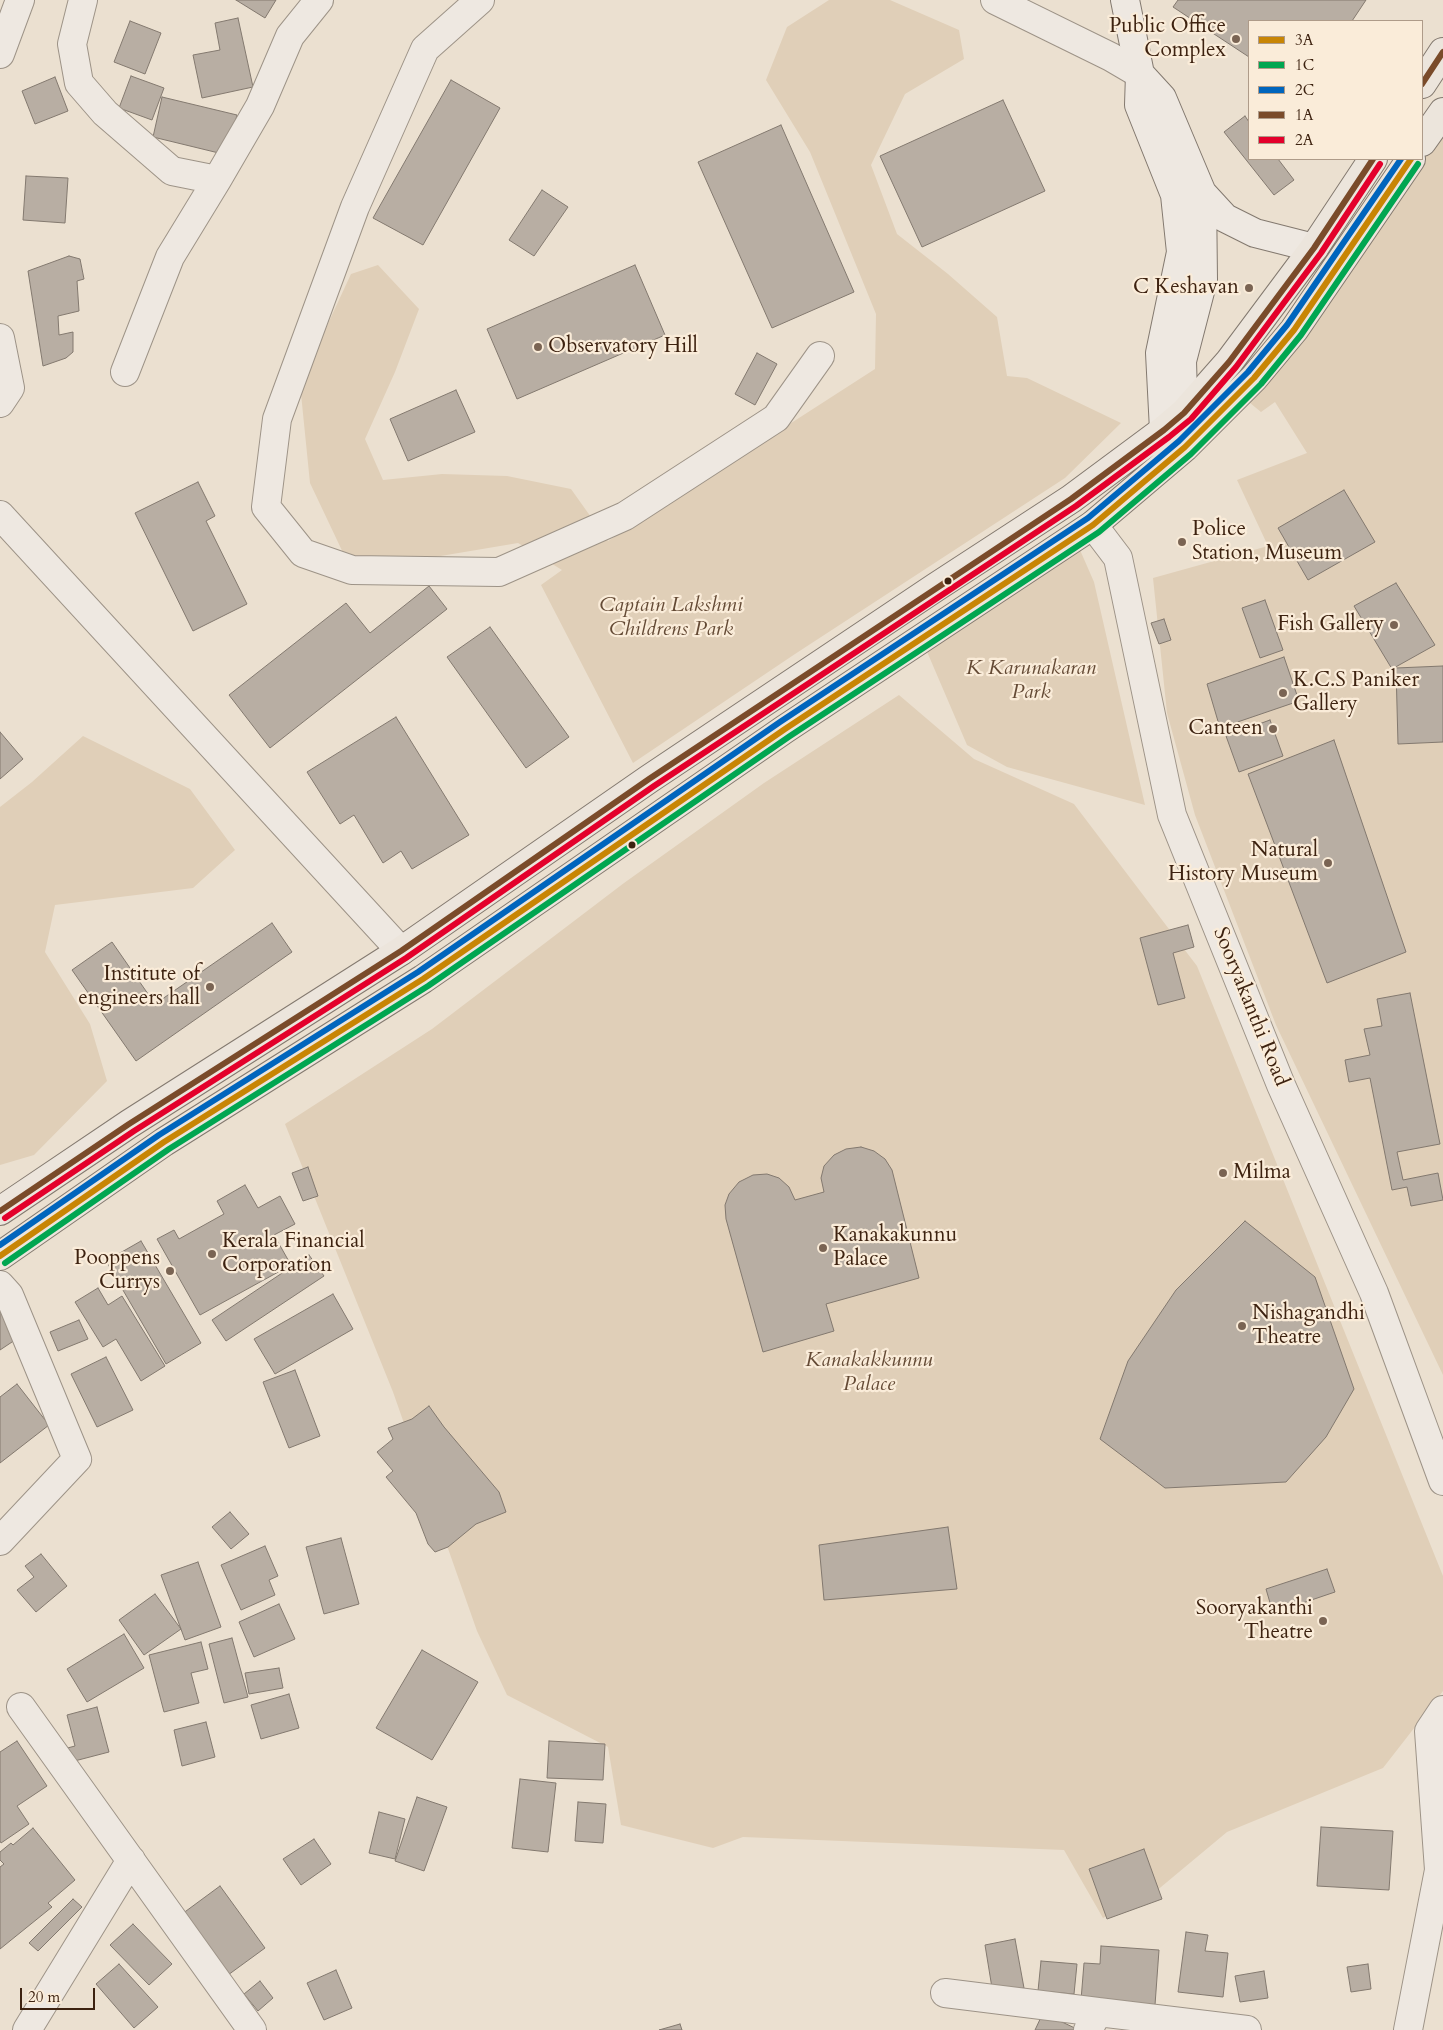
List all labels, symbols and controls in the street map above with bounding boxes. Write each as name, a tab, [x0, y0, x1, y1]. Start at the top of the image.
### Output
place label: Public Office Complex	[1109, 14, 1226, 64]
legend	[1248, 20, 1423, 160]
text: 3A	[1295, 30, 1313, 50]
marker: Public Office Complex	[1230, 33, 1242, 45]
text: 1C	[1295, 55, 1314, 75]
text: 2C	[1295, 80, 1314, 100]
text: 1A	[1295, 105, 1313, 125]
text: 2A	[1295, 130, 1313, 150]
place label: C Keshavan	[1133, 275, 1239, 301]
marker: C Keshavan	[1243, 282, 1255, 294]
place label: Observatory Hill	[548, 334, 698, 360]
marker: Observatory Hill	[532, 341, 544, 353]
place label: Police Station, Museum	[1192, 517, 1342, 567]
marker: Police Station, Museum	[1176, 536, 1188, 548]
unlabelled marker	[943, 576, 953, 586]
park label: Captain Lakshmi Childrens Park	[599, 593, 743, 643]
place label: Fish Gallery	[1277, 612, 1384, 638]
marker: Fish Gallery	[1388, 619, 1400, 631]
park label: K Karunakaran Park	[966, 656, 1096, 706]
place label: K.C.S Paniker Gallery	[1293, 668, 1419, 718]
marker: K.C.S Paniker Gallery	[1277, 687, 1289, 699]
place label: Canteen	[1188, 716, 1263, 742]
marker: Canteen	[1267, 723, 1279, 735]
place label: Natural History Museum	[1168, 838, 1318, 888]
unlabelled marker	[627, 840, 637, 850]
marker: Natural History Museum	[1322, 857, 1334, 869]
street label: Sooryakanthi Road	[1207, 924, 1293, 1090]
place label: Institute of engineers hall	[78, 962, 200, 1012]
marker: Institute of engineers hall	[204, 981, 216, 993]
place label: Milma	[1233, 1160, 1291, 1186]
marker: Milma	[1217, 1167, 1229, 1179]
place label: Kanakakunnu Palace	[833, 1223, 957, 1273]
place label: Kerala Financial Corporation	[222, 1229, 365, 1279]
marker: Kanakakunnu Palace	[817, 1242, 829, 1254]
place label: Pooppens Currys	[74, 1246, 160, 1296]
marker: Kerala Financial Corporation	[206, 1248, 218, 1260]
marker: Pooppens Currys	[164, 1265, 176, 1277]
place label: Nishagandhi Theatre	[1252, 1301, 1365, 1351]
marker: Nishagandhi Theatre	[1236, 1320, 1248, 1332]
park label: Kanakakkunnu Palace	[805, 1348, 933, 1398]
place label: Sooryakanthi Theatre	[1196, 1596, 1313, 1646]
marker: Sooryakanthi Theatre	[1317, 1615, 1329, 1627]
scale bar	[22, 1978, 98, 2010]
text: 20 m	[28, 1987, 60, 2007]

